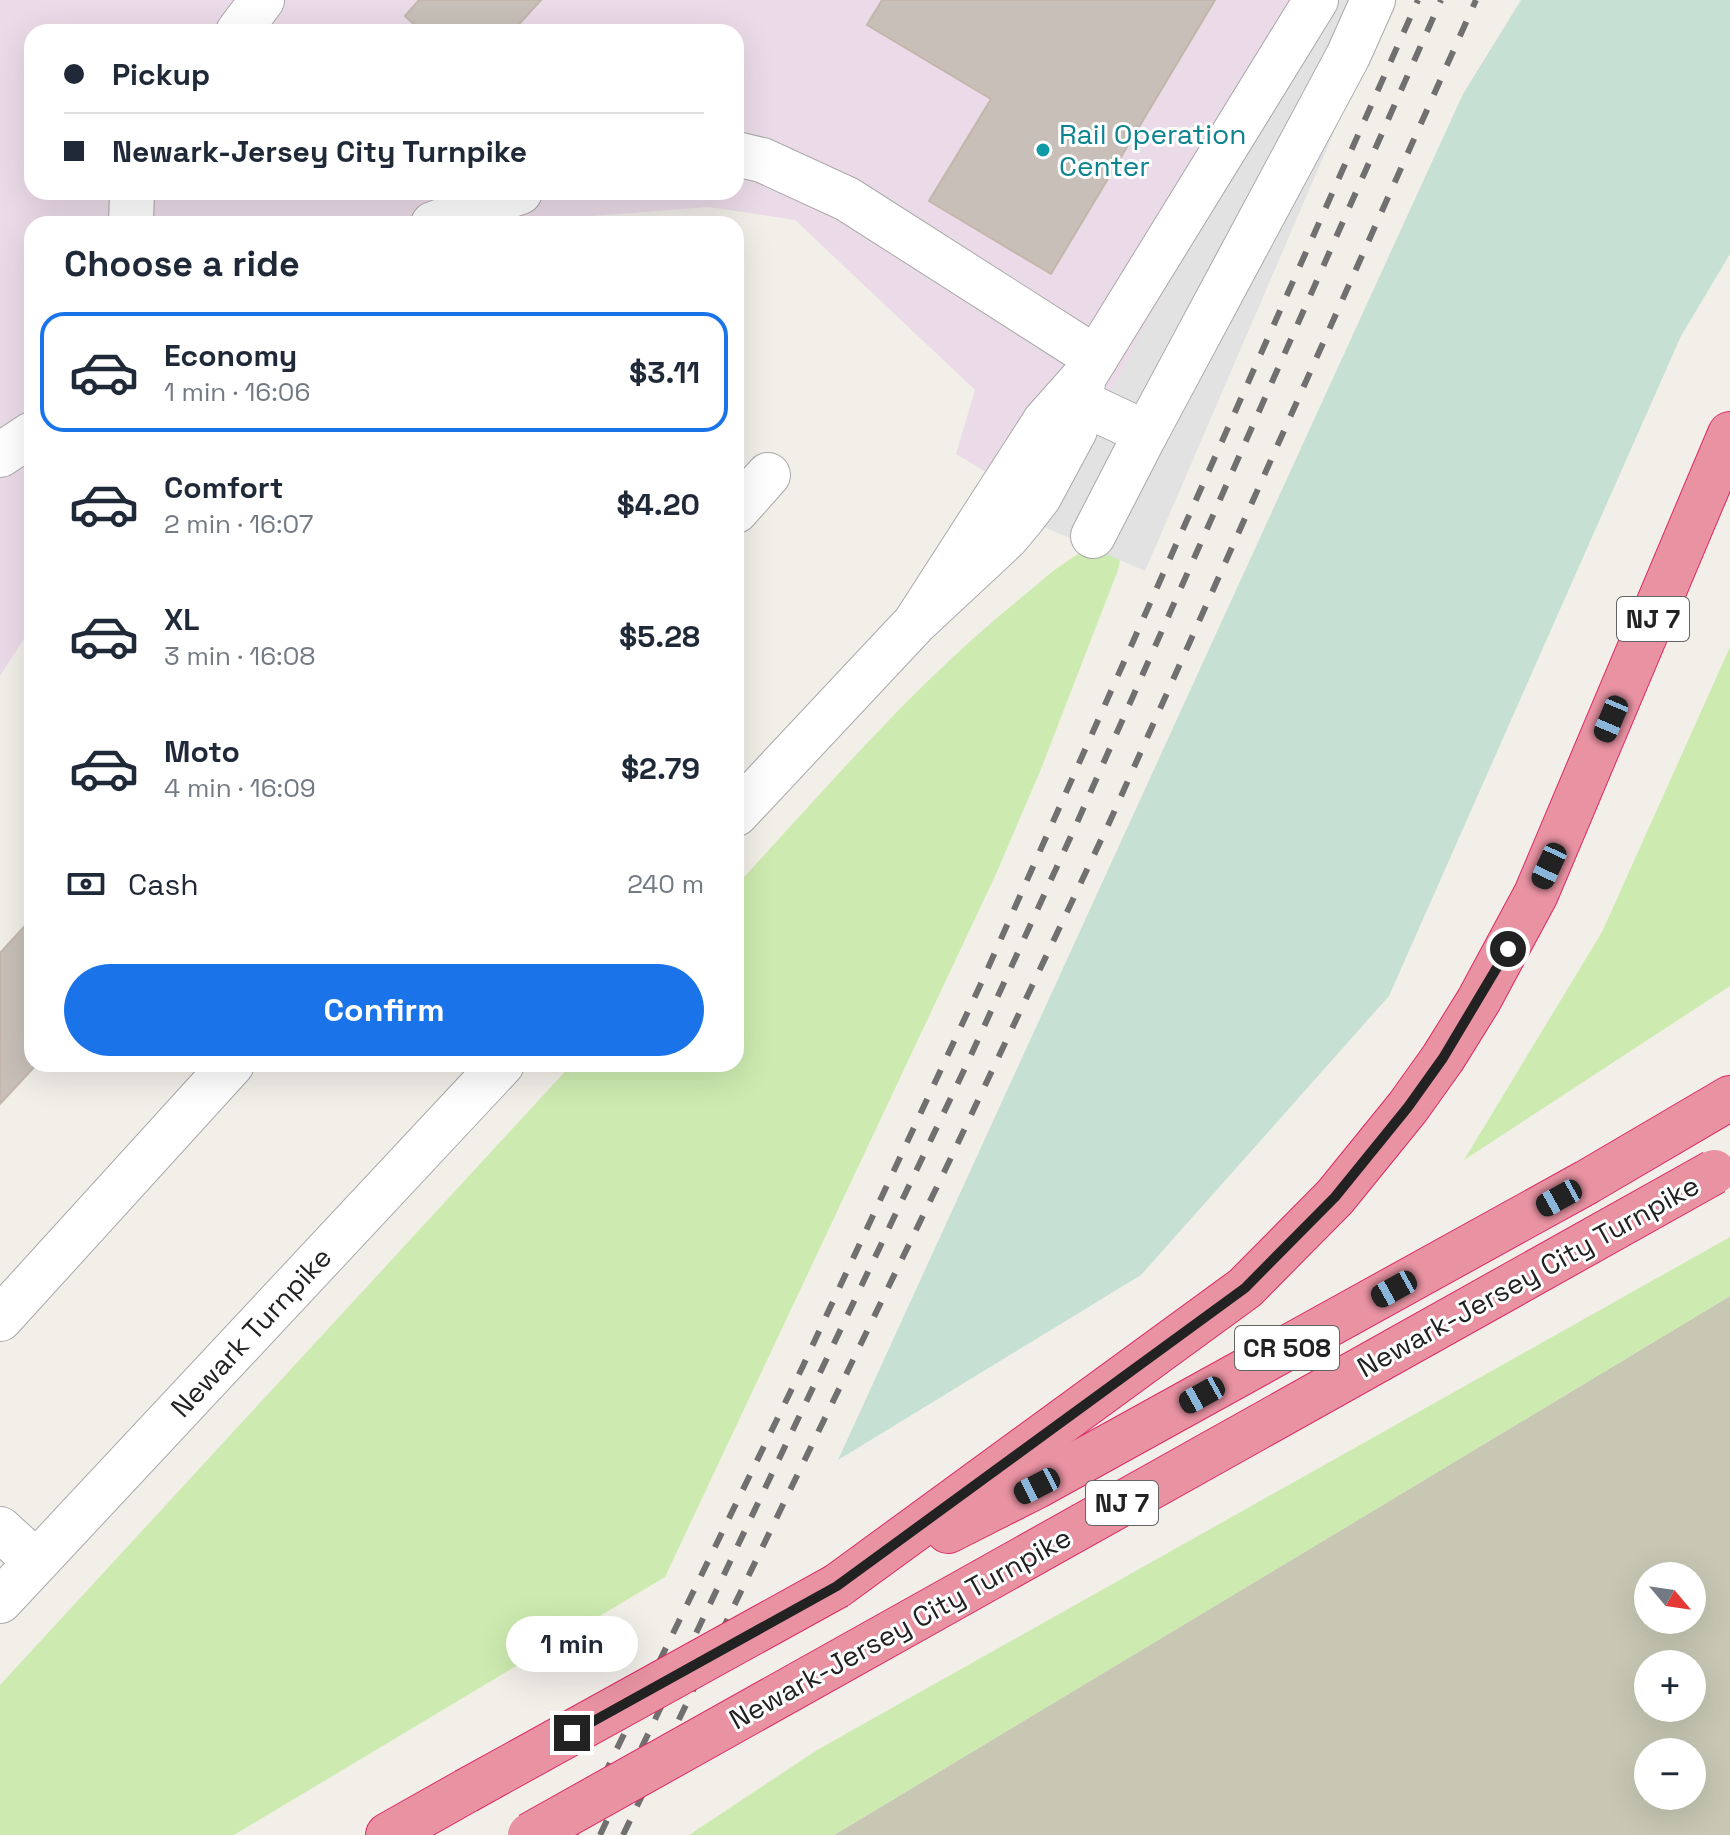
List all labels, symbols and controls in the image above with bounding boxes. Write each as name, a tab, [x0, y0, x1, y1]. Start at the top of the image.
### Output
text: Pickup	[112, 55, 210, 94]
place label: Rail Operation Center	[1059, 116, 1247, 184]
text: Newark-Jersey City Turnpike	[112, 132, 527, 171]
marker: Rail Operation Center	[1034, 141, 1052, 159]
text: Choose a ride	[64, 241, 300, 287]
icon: car	[68, 336, 140, 408]
text: Economy	[164, 336, 297, 375]
text: $3.11	[629, 353, 700, 392]
text: 1 min · 16:06	[164, 375, 310, 409]
icon: car	[68, 468, 140, 540]
text: Comfort	[164, 468, 283, 507]
text: $4.20	[617, 485, 700, 524]
text: 2 min · 16:07	[164, 507, 313, 541]
road number: NJ 7	[1617, 597, 1689, 641]
icon: car	[68, 600, 140, 672]
text: XL	[164, 600, 200, 639]
text: $5.28	[619, 617, 700, 656]
text: 3 min · 16:08	[164, 639, 316, 673]
car	[1591, 692, 1631, 746]
icon: car	[68, 732, 140, 804]
text: Moto	[164, 732, 240, 771]
text: $2.79	[621, 749, 700, 788]
text: 4 min · 16:09	[164, 771, 316, 805]
car	[1528, 839, 1570, 893]
icon: cash	[64, 862, 108, 906]
text: Cash	[128, 865, 199, 904]
text: 240 m	[627, 867, 704, 901]
route start	[1490, 931, 1526, 967]
button: Confirm	[64, 964, 704, 1056]
street label: Newark-Jersey City Turnpike	[1351, 1167, 1705, 1385]
car	[1532, 1176, 1586, 1220]
street label: Newark Turnpike	[163, 1239, 339, 1425]
car	[1367, 1267, 1421, 1311]
road number: CR 508	[1235, 1326, 1339, 1370]
car	[1175, 1373, 1229, 1417]
car	[1010, 1464, 1064, 1508]
road number: NJ 7	[1086, 1481, 1158, 1525]
street label: Newark-Jersey City Turnpike	[723, 1519, 1077, 1737]
north arrow	[1634, 1562, 1706, 1634]
map controls	[1634, 1562, 1706, 1810]
callout: 1 min	[506, 1617, 638, 1673]
text: 1 min	[540, 1627, 604, 1661]
button: +	[1634, 1650, 1706, 1722]
route end	[554, 1715, 590, 1751]
button: −	[1634, 1738, 1706, 1810]

